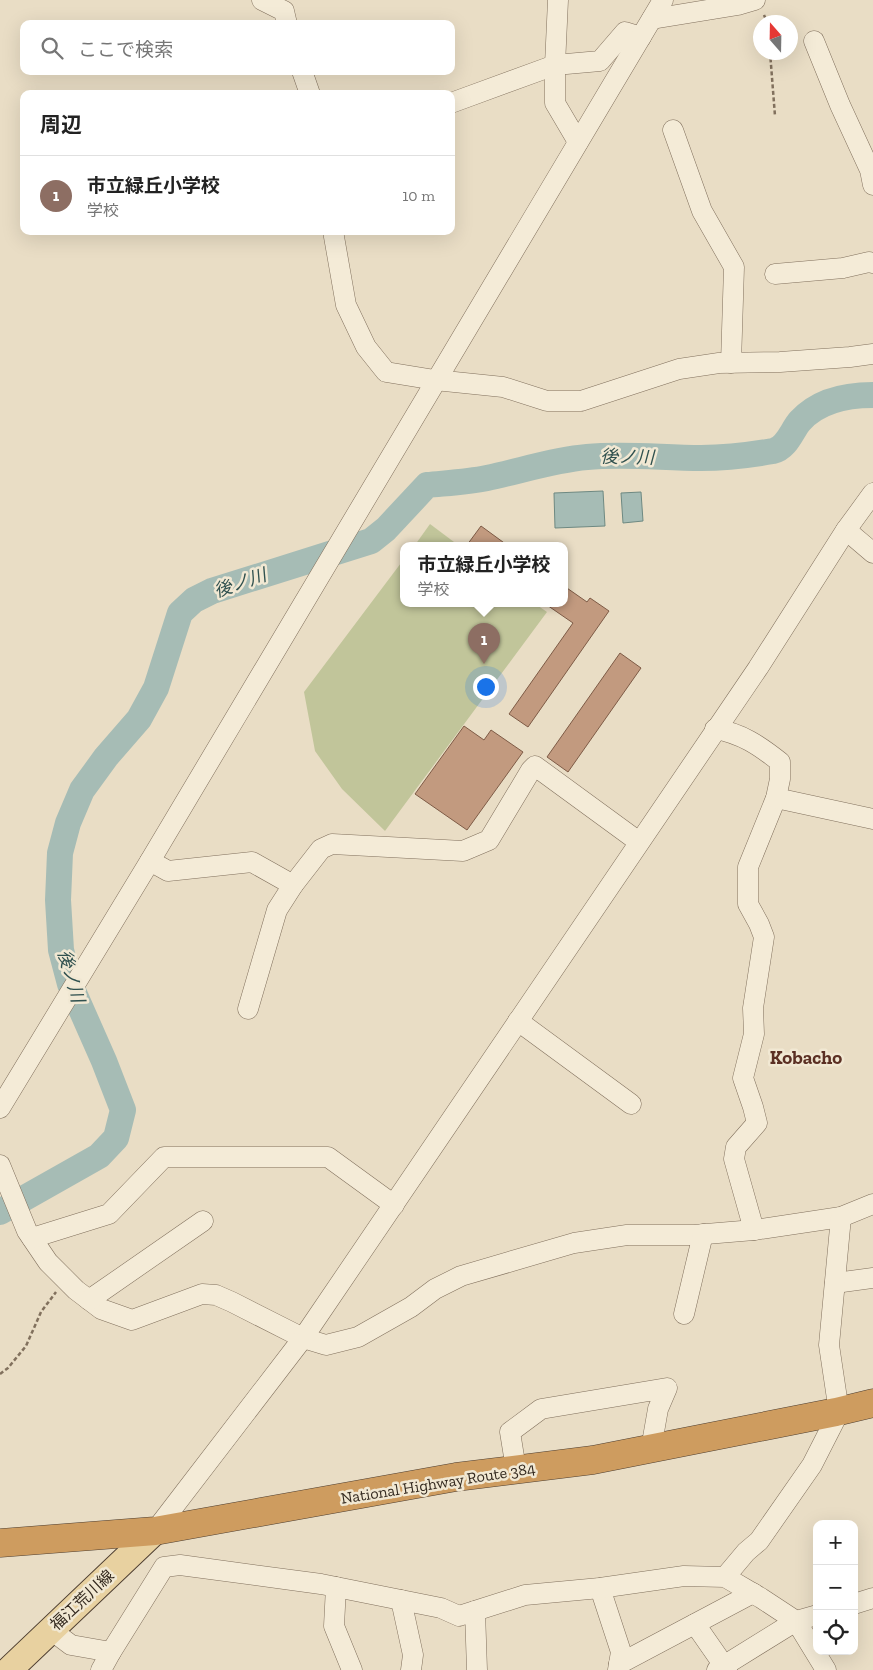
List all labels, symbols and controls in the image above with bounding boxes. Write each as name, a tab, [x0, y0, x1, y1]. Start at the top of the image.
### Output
north arrow	[753, 15, 798, 60]
search box	[20, 20, 455, 75]
icon: search	[38, 34, 66, 62]
text: ここで検索	[78, 38, 173, 61]
text: 周辺	[40, 112, 82, 137]
text: 市立緑丘小学校	[87, 174, 220, 197]
text: 1	[53, 186, 59, 205]
text: 10 m	[402, 186, 435, 205]
text: 学校	[87, 201, 119, 220]
water label: 後ノ川	[600, 446, 656, 469]
popup	[400, 542, 568, 607]
text: 市立緑丘小学校	[417, 553, 551, 576]
water label: 後ノ川	[211, 563, 271, 602]
text: 学校	[417, 580, 450, 599]
pin: 1	[468, 623, 500, 664]
your location	[473, 674, 499, 700]
water label: 後ノ川	[53, 947, 90, 1007]
district label: Kobacho	[770, 1046, 842, 1069]
street label: National Highway Route 384	[339, 1458, 537, 1508]
map controls	[813, 1520, 858, 1655]
button: +	[813, 1520, 858, 1565]
button: −	[813, 1565, 858, 1610]
street label: 福江荒川線	[46, 1566, 118, 1634]
button: locate	[813, 1610, 858, 1655]

